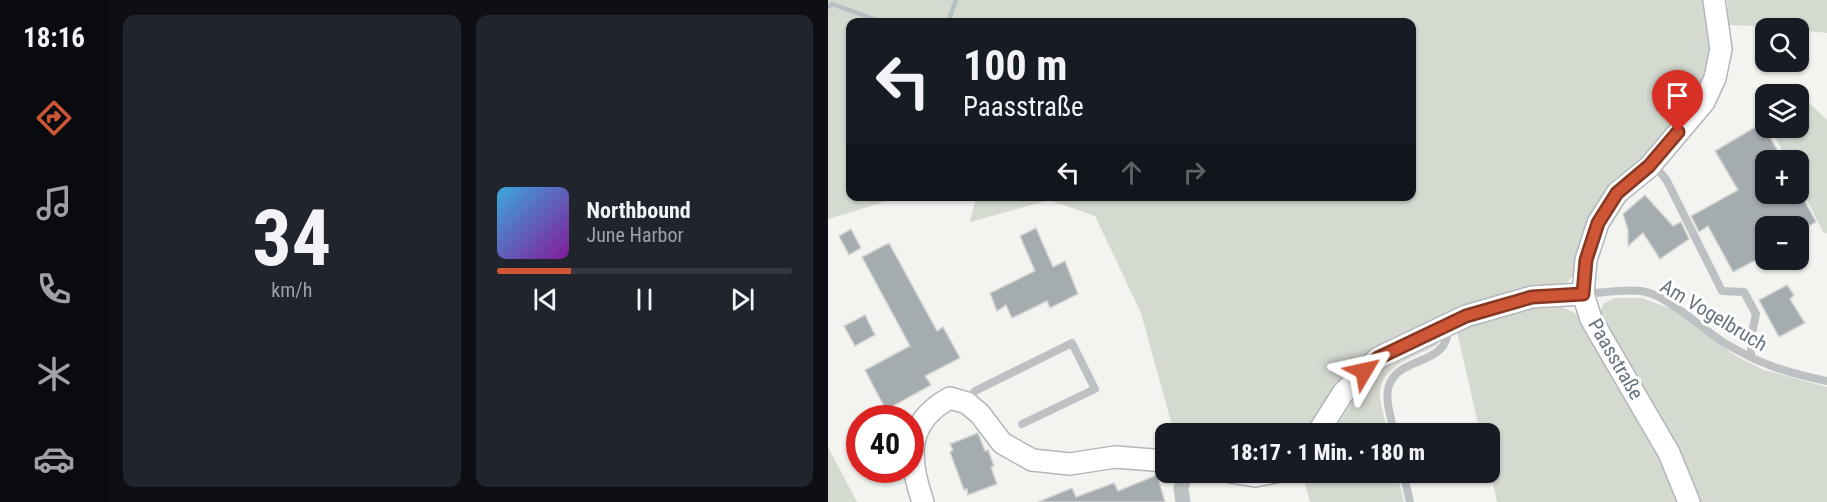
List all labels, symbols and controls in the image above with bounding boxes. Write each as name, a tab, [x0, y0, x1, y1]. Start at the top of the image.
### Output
map controls	[1755, 18, 1809, 270]
button: search	[1755, 18, 1809, 72]
text: 18:16	[23, 22, 85, 54]
text: 100 m	[963, 41, 1068, 90]
icon: left	[864, 42, 942, 120]
pin	[1652, 70, 1703, 132]
icon: arrive	[1661, 79, 1694, 112]
button: layers	[1755, 84, 1809, 138]
text: Paasstraße	[963, 91, 1084, 123]
icon: directions	[33, 97, 75, 139]
button: +	[1755, 150, 1809, 204]
icon: left	[1052, 156, 1085, 189]
icon: ahead	[1115, 156, 1148, 189]
icon: right	[1178, 156, 1211, 189]
icon: music	[33, 182, 75, 224]
text: 34	[252, 193, 331, 284]
text: Northbound	[587, 198, 691, 223]
button: −	[1755, 216, 1809, 270]
text: June Harbor	[587, 223, 684, 247]
icon: phone	[33, 268, 75, 310]
street label: Am Vogelbruch	[1656, 274, 1772, 356]
text: km/h	[271, 278, 312, 302]
icon: previous	[529, 283, 562, 316]
icon: pause	[628, 283, 661, 316]
icon: next	[726, 283, 759, 316]
street label: Paasstraße	[1583, 314, 1649, 404]
position arrow	[1332, 339, 1396, 403]
icon: climate	[33, 353, 75, 395]
speed limit sign: 40	[846, 405, 924, 483]
icon: car	[33, 438, 75, 480]
text: 18:17 · 1 Min. · 180 m	[1230, 440, 1425, 465]

